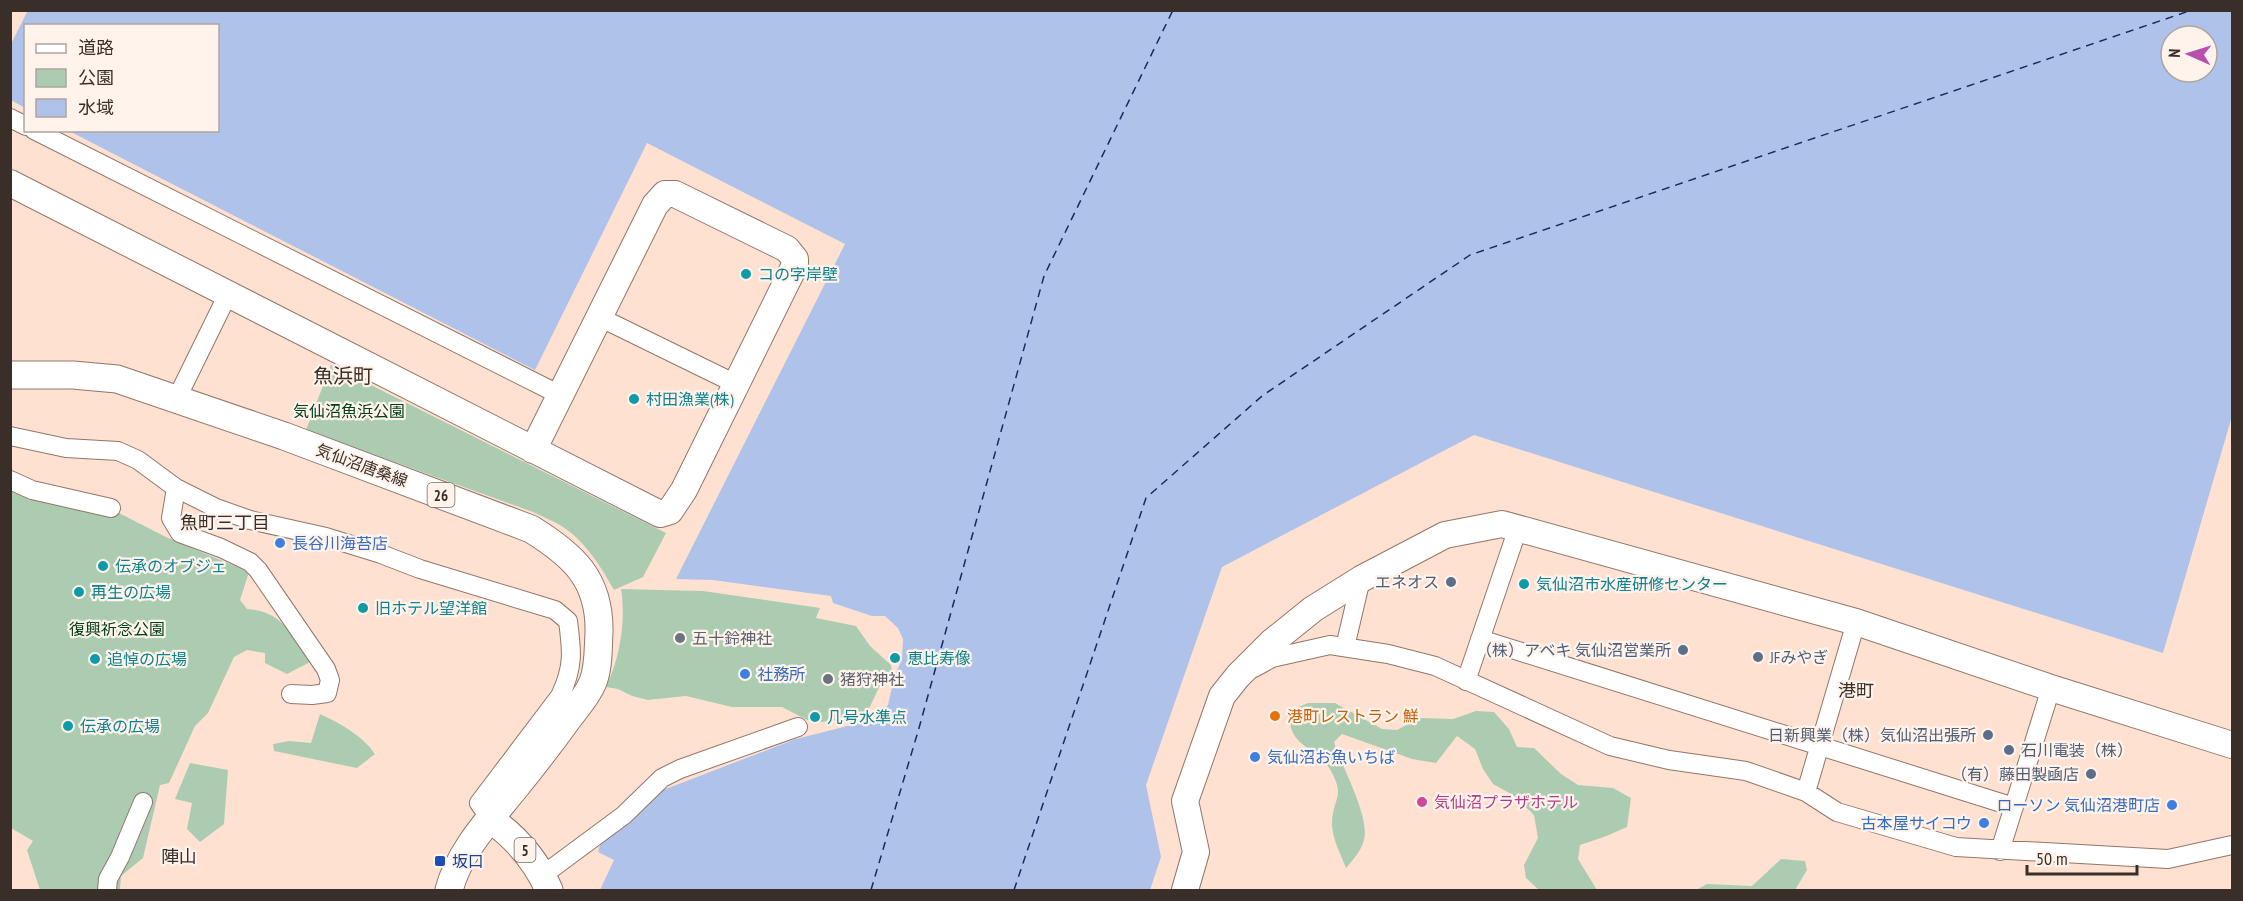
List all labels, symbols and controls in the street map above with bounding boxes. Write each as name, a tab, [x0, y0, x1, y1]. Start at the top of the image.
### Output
legend	[24, 24, 219, 132]
north arrow	[2159, 24, 2219, 84]
text: 道路	[78, 36, 114, 59]
text: N	[2164, 48, 2184, 58]
text: 公園	[78, 66, 114, 89]
text: 水域	[78, 96, 114, 119]
place label: コの字岸壁	[758, 264, 838, 284]
marker: コの字岸壁	[739, 267, 753, 281]
district label: 魚浜町	[313, 363, 373, 389]
place label: 村田漁業(株)	[646, 389, 734, 409]
marker: 村田漁業(株)	[627, 392, 641, 406]
park label: 気仙沼魚浜公園	[293, 401, 405, 421]
street label: 気仙沼唐桑線	[313, 439, 411, 491]
road number: 26	[428, 483, 454, 507]
district label: 魚町三丁目	[180, 511, 270, 534]
place label: 長谷川海苔店	[292, 533, 388, 553]
marker: 長谷川海苔店	[273, 536, 287, 550]
place label: 伝承のオブジェ	[115, 556, 227, 576]
marker: 伝承のオブジェ	[96, 559, 110, 573]
place label: エネオス	[1375, 572, 1439, 592]
place label: 気仙沼市水産研修センター	[1536, 574, 1728, 594]
marker: エネオス	[1444, 575, 1458, 589]
marker: 気仙沼市水産研修センター	[1517, 577, 1531, 591]
place label: 再生の広場	[91, 582, 171, 602]
marker: 再生の広場	[72, 585, 86, 599]
place label: 旧ホテル望洋館	[375, 598, 487, 618]
marker: 旧ホテル望洋館	[356, 601, 370, 615]
park label: 復興祈念公園	[69, 619, 165, 639]
place label: 五十鈴神社	[692, 628, 772, 648]
marker: 五十鈴神社	[673, 631, 687, 645]
place label: （株）アベキ 気仙沼営業所	[1476, 640, 1671, 660]
marker: （株）アベキ 気仙沼営業所	[1676, 643, 1690, 657]
place label: JFみやぎ	[1769, 647, 1828, 667]
place label: 恵比寿像	[907, 648, 971, 668]
place label: 追悼の広場	[107, 649, 187, 669]
marker: JFみやぎ	[1751, 650, 1765, 664]
marker: 恵比寿像	[888, 651, 902, 665]
marker: 追悼の広場	[88, 652, 102, 666]
place label: 社務所	[757, 664, 805, 684]
marker: 社務所	[738, 667, 752, 681]
place label: 猪狩神社	[840, 669, 904, 689]
marker: 猪狩神社	[821, 672, 835, 686]
district label: 港町	[1838, 679, 1874, 702]
place label: 港町レストラン 鮮	[1287, 706, 1418, 726]
place label: 几号水準点	[827, 707, 907, 727]
marker: 港町レストラン 鮮	[1268, 709, 1282, 723]
marker: 几号水準点	[808, 710, 822, 724]
place label: 伝承の広場	[80, 716, 160, 736]
marker: 伝承の広場	[61, 719, 75, 733]
place label: 日新興業（株）気仙沼出張所	[1768, 725, 1976, 745]
marker: 日新興業（株）気仙沼出張所	[1981, 728, 1995, 742]
place label: 石川電装（株）	[2021, 740, 2133, 760]
marker: 石川電装（株）	[2002, 743, 2016, 757]
place label: 気仙沼お魚いちば	[1267, 747, 1395, 767]
marker: 気仙沼お魚いちば	[1248, 750, 1262, 764]
place label: （有）藤田製凾店	[1951, 764, 2079, 784]
marker: （有）藤田製凾店	[2084, 767, 2098, 781]
place label: 気仙沼プラザホテル	[1434, 792, 1578, 812]
marker: 気仙沼プラザホテル	[1415, 795, 1429, 809]
place label: ローソン 気仙沼港町店	[1997, 795, 2160, 815]
marker: ローソン 気仙沼港町店	[2165, 798, 2179, 812]
place label: 古本屋サイコウ	[1861, 813, 1972, 833]
marker: 古本屋サイコウ	[1977, 816, 1991, 830]
road number: 5	[514, 838, 536, 862]
scale bar	[2027, 838, 2136, 876]
district label: 陣山	[161, 845, 197, 868]
text: 50 m	[2036, 847, 2068, 870]
place label: 坂口	[452, 851, 484, 871]
marker: 坂口	[433, 854, 447, 868]

